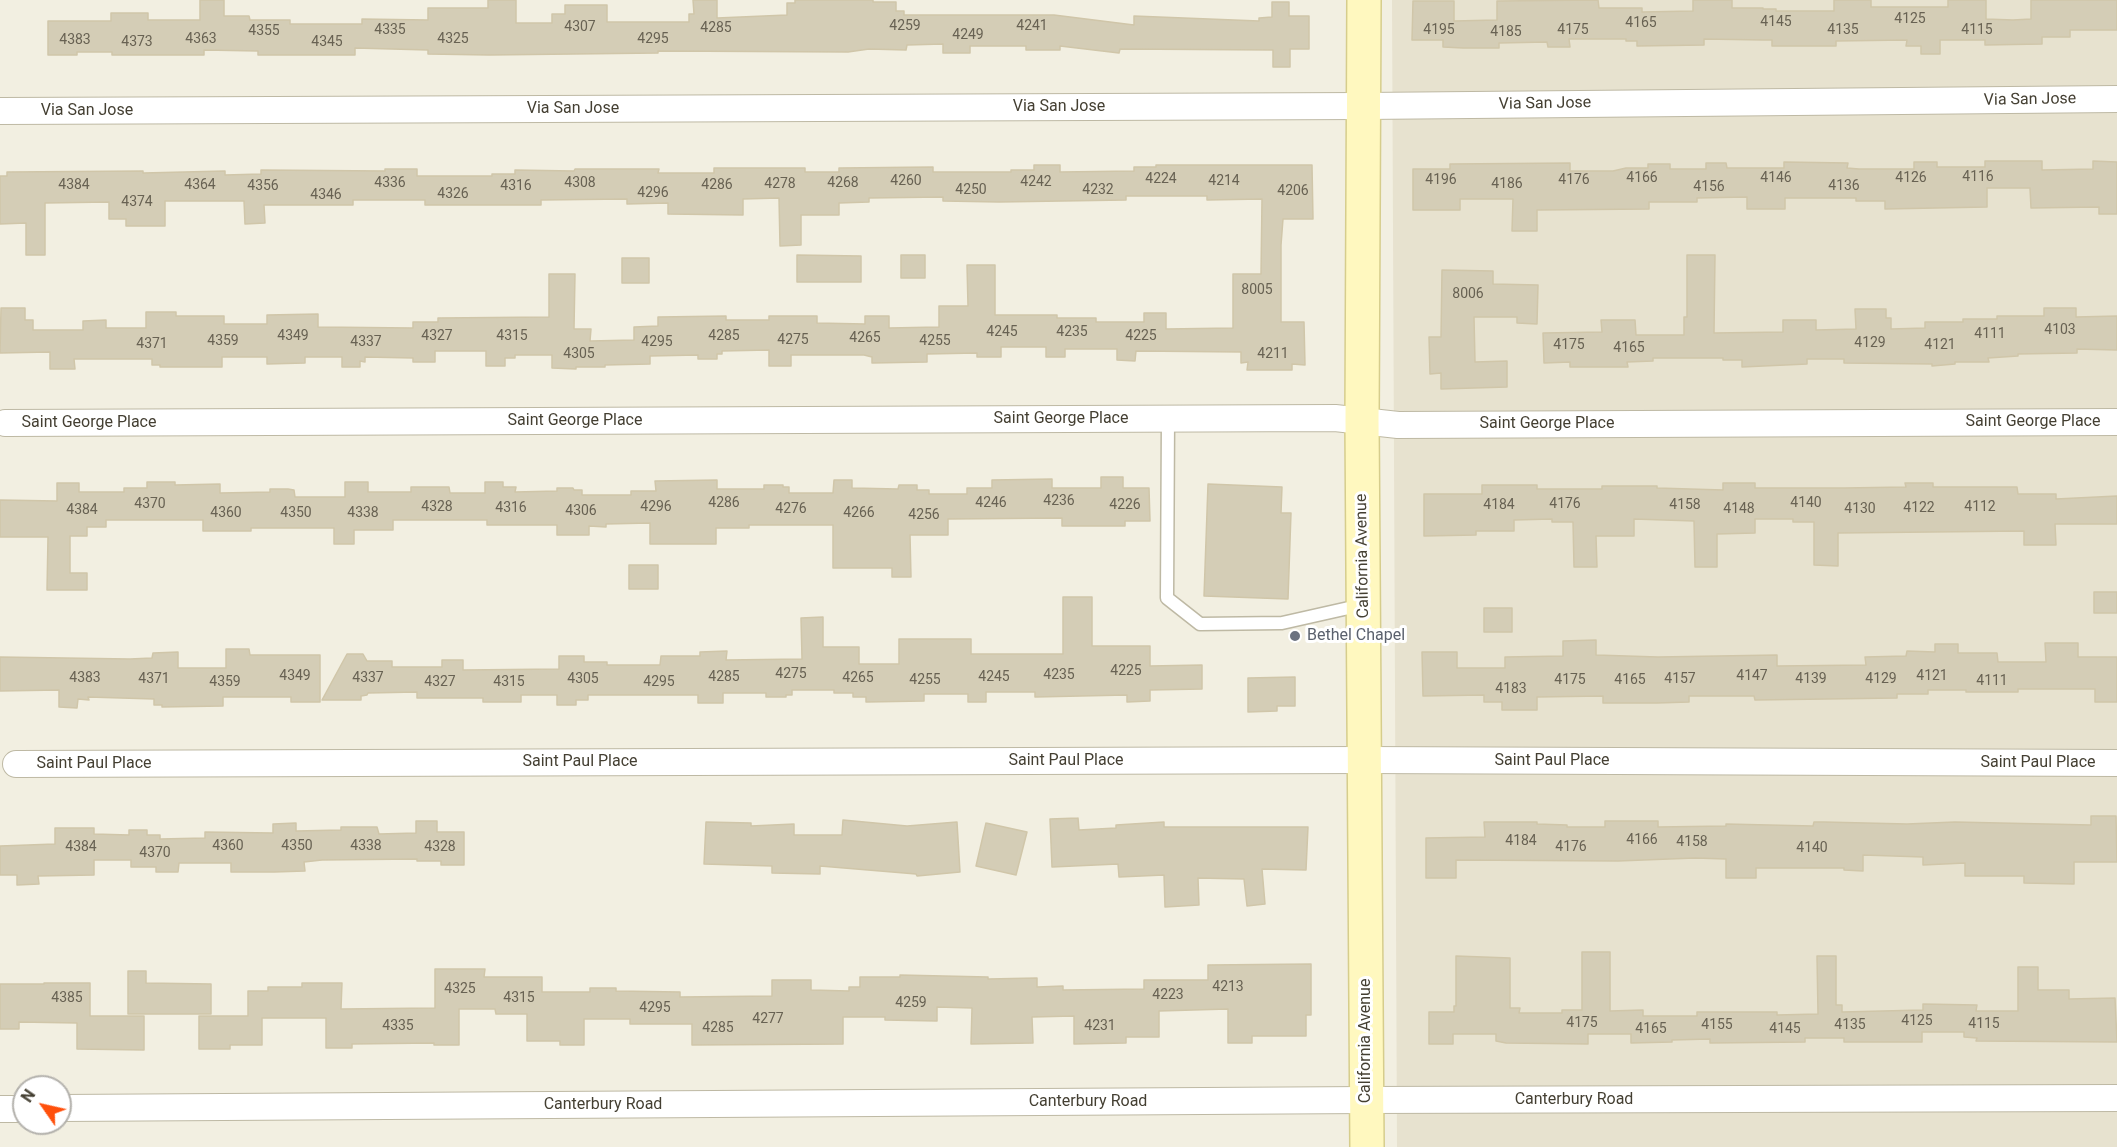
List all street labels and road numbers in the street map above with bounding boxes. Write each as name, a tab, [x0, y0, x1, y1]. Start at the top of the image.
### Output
street label: Via San Jose	[1984, 90, 2076, 110]
street label: Via San Jose	[1499, 94, 1591, 114]
street label: Via San Jose	[1013, 97, 1105, 117]
street label: Via San Jose	[527, 99, 619, 119]
street label: Via San Jose	[41, 101, 133, 121]
street label: Saint George Place	[994, 409, 1128, 429]
street label: Saint George Place	[508, 411, 642, 431]
street label: Saint George Place	[1966, 412, 2100, 432]
street label: Saint George Place	[22, 413, 156, 433]
street label: Saint George Place	[1480, 414, 1614, 434]
street label: California Avenue	[1352, 493, 1374, 619]
street label: Saint Paul Place	[1008, 751, 1124, 771]
street label: Saint Paul Place	[1494, 751, 1610, 771]
street label: Saint Paul Place	[522, 752, 638, 772]
street label: Saint Paul Place	[1980, 753, 2096, 773]
street label: Saint Paul Place	[36, 754, 152, 774]
street label: California Avenue	[1356, 979, 1376, 1103]
street label: Canterbury Road	[1515, 1090, 1633, 1110]
street label: Canterbury Road	[1029, 1092, 1147, 1112]
street label: Canterbury Road	[544, 1095, 662, 1115]

